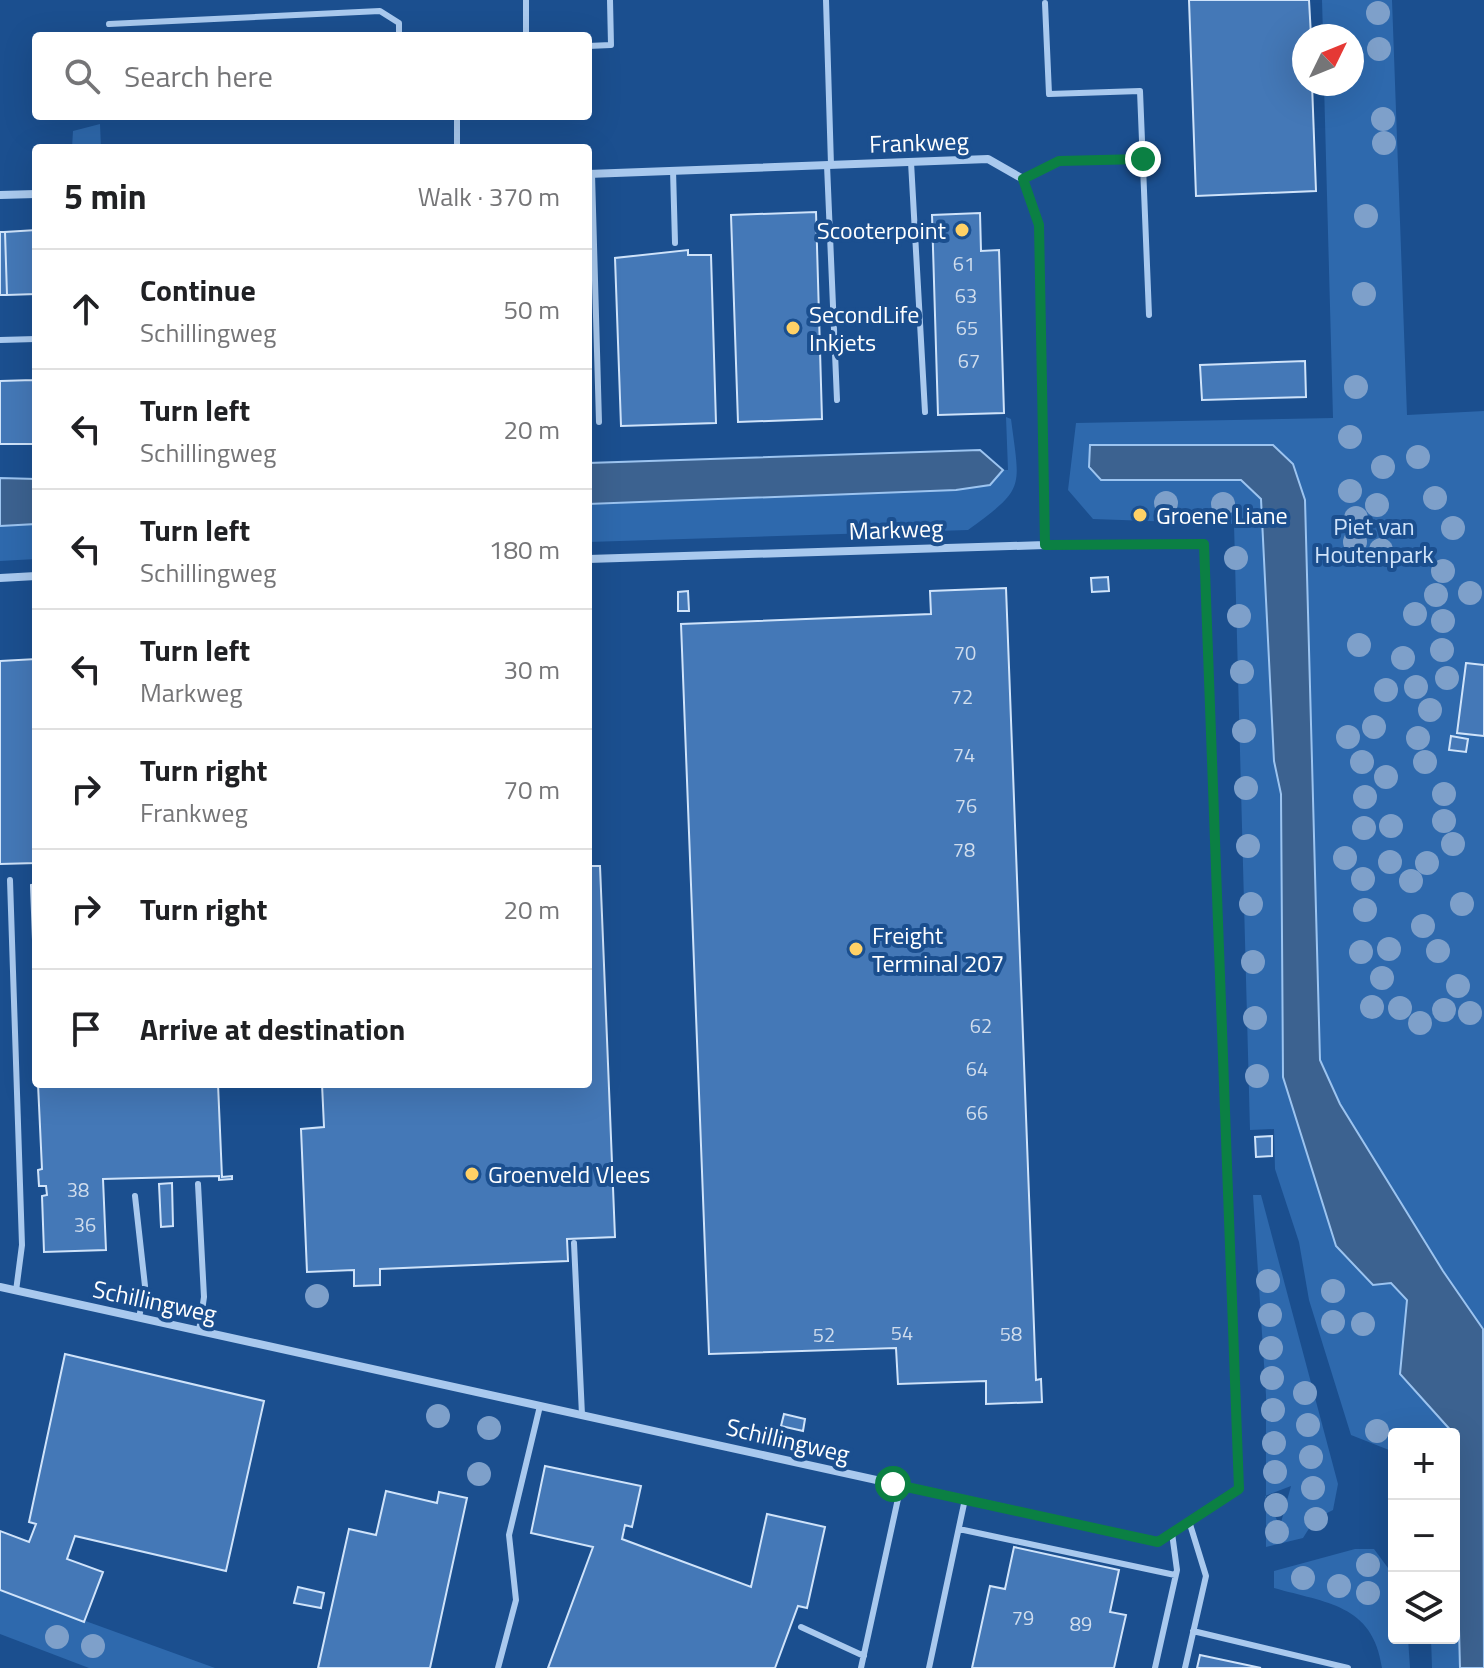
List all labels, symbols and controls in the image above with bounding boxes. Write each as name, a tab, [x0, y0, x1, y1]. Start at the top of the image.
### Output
north arrow	[1292, 24, 1364, 96]
search box	[32, 32, 592, 120]
text: Search here	[124, 53, 273, 99]
icon: search	[60, 54, 104, 98]
street label: Frankweg	[869, 122, 969, 162]
route end	[1125, 141, 1161, 177]
text: 5 min	[64, 170, 147, 222]
text: Walk · 370 m	[418, 177, 560, 216]
place label: Scooterpoint	[817, 212, 947, 248]
marker: Scooterpoint	[953, 221, 971, 239]
house number: 61	[953, 248, 975, 279]
text: Continue	[140, 267, 256, 313]
house number: 63	[955, 280, 977, 311]
icon: ahead	[64, 287, 108, 331]
text: 50 m	[503, 290, 560, 329]
place label: SecondLife Inkjets	[809, 296, 919, 360]
house number: 65	[956, 312, 978, 343]
text: Schillingweg	[140, 313, 276, 352]
marker: SecondLife Inkjets	[784, 319, 802, 337]
house number: 67	[958, 345, 980, 376]
text: Turn left	[140, 387, 250, 433]
icon: left	[64, 407, 108, 451]
text: 20 m	[503, 410, 560, 449]
text: Schillingweg	[140, 433, 276, 472]
place label: Groene Liane	[1156, 497, 1288, 533]
marker: Groene Liane	[1131, 506, 1149, 524]
text: Turn left	[140, 507, 250, 553]
park label: Piet van Houtenpark	[1314, 508, 1434, 572]
street label: Markweg	[848, 509, 944, 549]
icon: left	[64, 527, 108, 571]
text: 180 m	[489, 530, 560, 569]
text: Schillingweg	[140, 553, 276, 592]
text: Turn left	[140, 627, 250, 673]
house number: 70	[954, 637, 976, 668]
icon: left	[64, 647, 108, 691]
text: 30 m	[503, 650, 560, 689]
text: Markweg	[140, 673, 243, 712]
house number: 72	[951, 681, 973, 712]
house number: 74	[953, 739, 975, 770]
text: Turn right	[140, 747, 268, 793]
icon: right	[64, 767, 108, 811]
text: 70 m	[503, 770, 560, 809]
house number: 76	[955, 790, 977, 821]
text: Frankweg	[140, 793, 248, 832]
house number: 78	[953, 834, 975, 865]
text: Turn right	[140, 886, 268, 932]
icon: right	[64, 887, 108, 931]
text: 20 m	[503, 890, 560, 929]
place label: Freight Terminal 207	[872, 917, 1004, 981]
marker: Freight Terminal 207	[847, 940, 865, 958]
text: Arrive at destination	[140, 1006, 405, 1052]
icon: arrive	[64, 1007, 108, 1051]
house number: 62	[970, 1010, 992, 1041]
house number: 64	[966, 1053, 988, 1084]
house number: 66	[966, 1097, 988, 1128]
place label: Groenveld Vlees	[488, 1156, 650, 1192]
marker: Groenveld Vlees	[463, 1165, 481, 1183]
house number: 38	[67, 1174, 89, 1205]
house number: 36	[74, 1209, 96, 1240]
street label: Schillingweg	[90, 1270, 220, 1332]
house number: 54	[891, 1317, 913, 1348]
house number: 58	[1000, 1318, 1022, 1349]
house number: 52	[813, 1319, 835, 1350]
street label: Schillingweg	[723, 1408, 853, 1472]
map controls	[1388, 1428, 1460, 1644]
button: +	[1388, 1428, 1460, 1500]
route start	[875, 1466, 911, 1502]
button: −	[1388, 1500, 1460, 1572]
button: layers	[1388, 1572, 1460, 1644]
house number: 79	[1012, 1602, 1034, 1633]
house number: 89	[1070, 1608, 1092, 1639]

